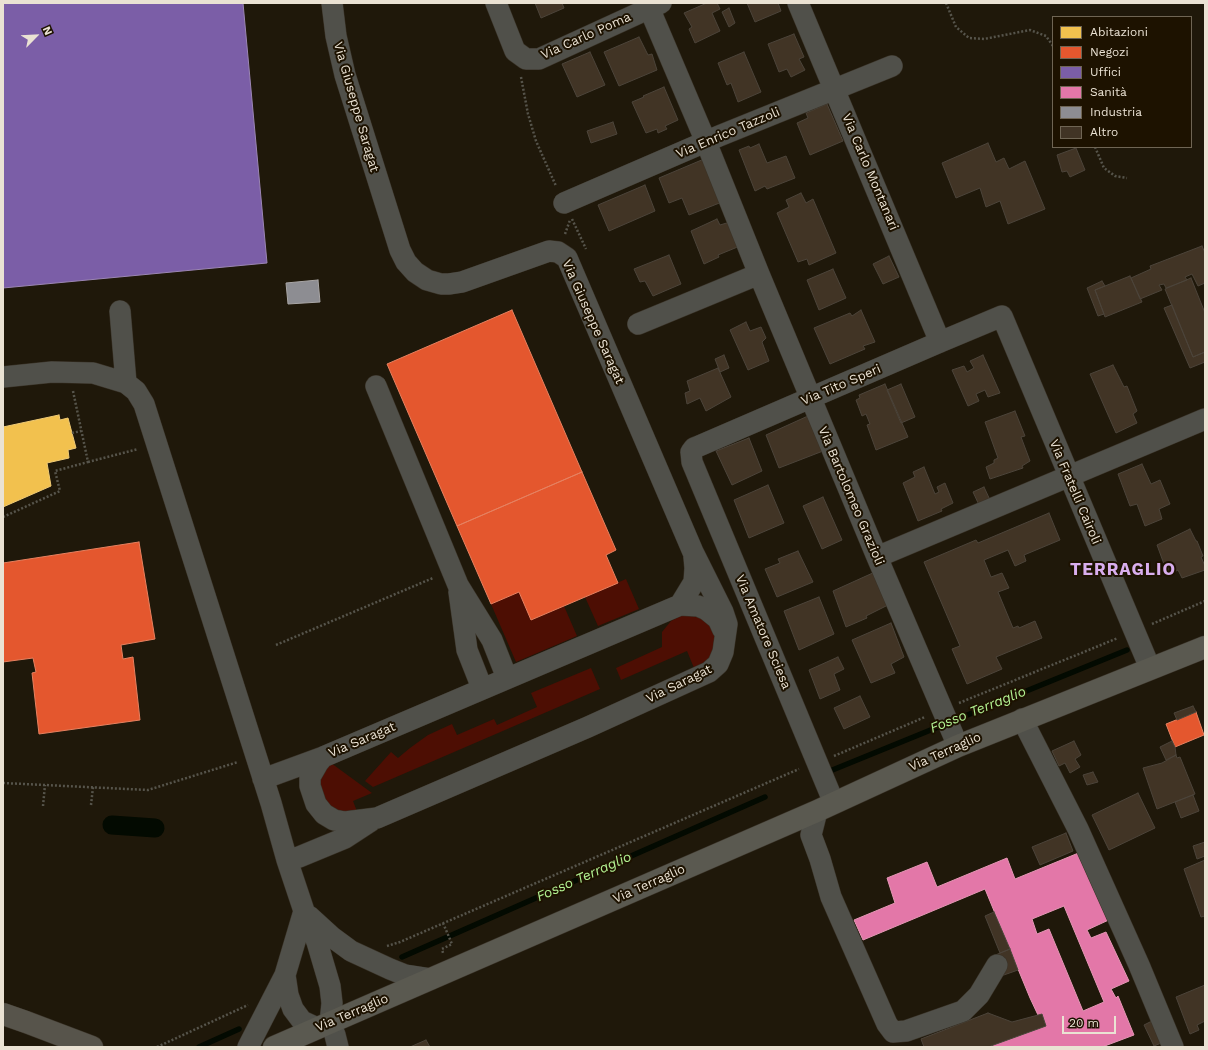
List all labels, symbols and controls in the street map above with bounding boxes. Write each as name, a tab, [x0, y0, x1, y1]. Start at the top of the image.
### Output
street label: Via Carlo Poma	[539, 9, 633, 63]
north arrow	[16, 16, 56, 56]
legend	[1052, 16, 1192, 148]
text: N	[40, 25, 55, 37]
text: Abitazioni	[1090, 25, 1148, 39]
street label: Via Giuseppe Saragat	[330, 40, 382, 174]
text: Negozi	[1090, 45, 1129, 59]
text: Uffici	[1090, 65, 1121, 79]
text: Sanità	[1090, 85, 1127, 99]
street label: Via Enrico Tazzoli	[674, 104, 782, 162]
text: Industria	[1090, 105, 1142, 119]
street label: Via Carlo Montanari	[838, 111, 902, 233]
text: Altro	[1090, 125, 1118, 139]
street label: Via Giuseppe Saragat	[558, 257, 628, 387]
street label: Via Tito Speri	[799, 361, 883, 409]
street label: Via Bartolomeo Grazioli	[815, 424, 887, 568]
street label: Via Fratelli Cairoli	[1046, 437, 1104, 547]
district label: TERRAGLIO	[1070, 560, 1176, 580]
street label: Via Amatore Sciesa	[732, 572, 794, 692]
street label: Via Saragat	[644, 661, 714, 707]
water label: Fosso Terraglio	[928, 683, 1028, 737]
street label: Via Saragat	[326, 719, 398, 761]
street label: Via Terraglio	[906, 729, 984, 775]
water label: Fosso Terraglio	[534, 849, 634, 905]
street label: Via Terraglio	[610, 861, 688, 907]
street label: Via Terraglio	[313, 991, 391, 1035]
scale bar	[1064, 1008, 1118, 1034]
text: 20 m	[1069, 1016, 1099, 1030]

